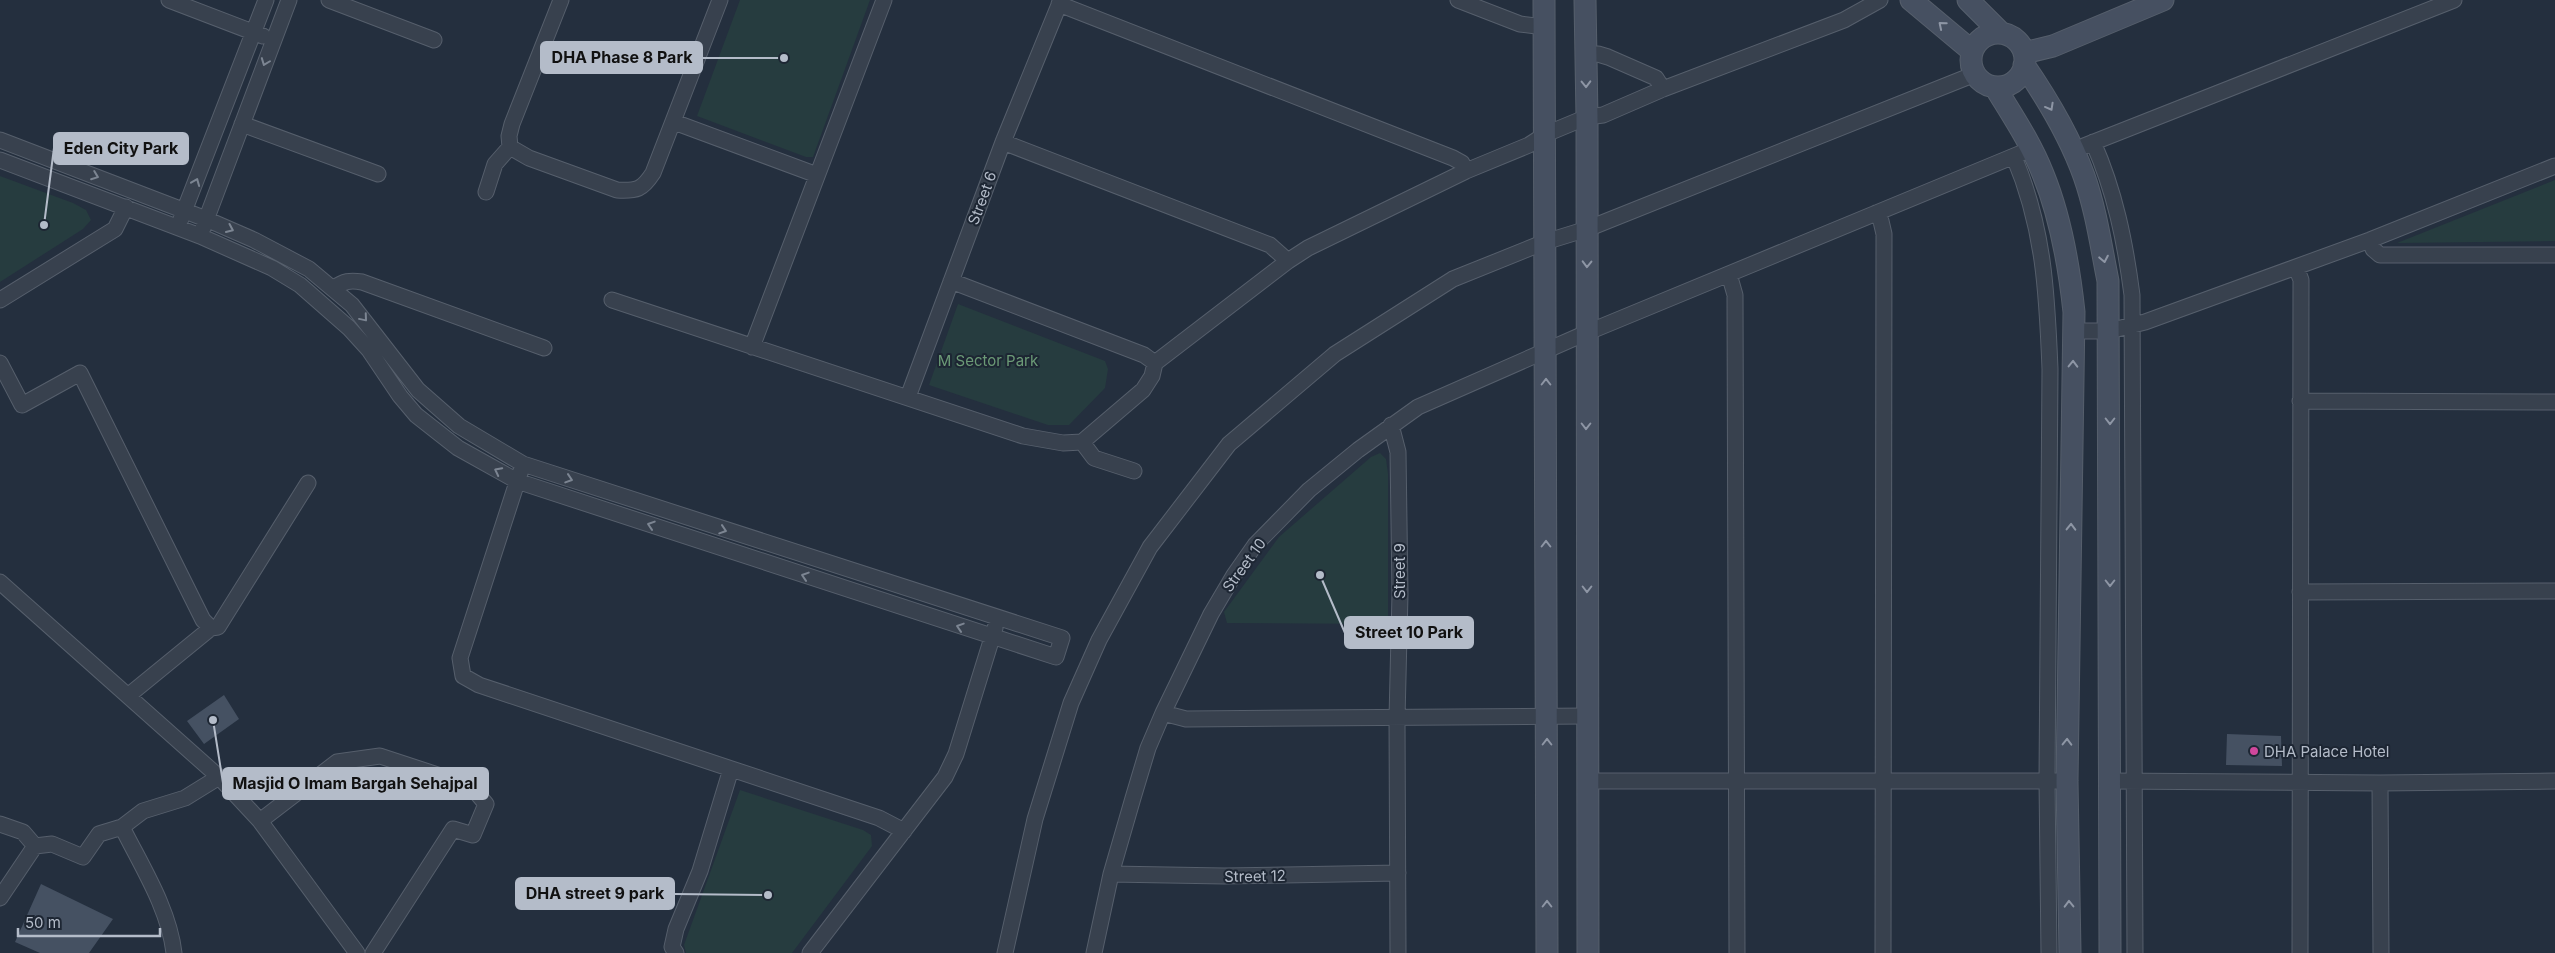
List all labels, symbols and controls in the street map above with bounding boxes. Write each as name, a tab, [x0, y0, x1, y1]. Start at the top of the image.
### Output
one-way arrow	[1938, 22, 1947, 31]
callout: DHA Phase 8 Park	[541, 42, 702, 73]
text: DHA Phase 8 Park	[552, 47, 693, 67]
one-way arrow	[261, 57, 272, 66]
one-way arrow	[1581, 80, 1592, 88]
one-way arrow	[2044, 101, 2054, 110]
callout: Eden City Park	[54, 133, 188, 164]
text: Eden City Park	[64, 138, 179, 158]
street label: Street 6	[964, 169, 1000, 227]
one-way arrow	[90, 171, 98, 181]
one-way arrow	[190, 179, 200, 187]
one-way arrow	[225, 223, 234, 234]
one-way arrow	[2098, 254, 2109, 263]
one-way arrow	[1581, 260, 1592, 268]
one-way arrow	[358, 312, 367, 321]
park label: M Sector Park	[938, 351, 1039, 370]
one-way arrow	[2068, 360, 2078, 368]
one-way arrow	[1541, 378, 1551, 386]
one-way arrow	[2104, 417, 2115, 425]
one-way arrow	[1581, 422, 1591, 430]
one-way arrow	[494, 467, 503, 477]
one-way arrow	[564, 474, 572, 484]
one-way arrow	[647, 521, 656, 531]
one-way arrow	[2066, 523, 2076, 530]
one-way arrow	[718, 524, 727, 534]
street label: Street 10	[1218, 534, 1270, 596]
one-way arrow	[1541, 540, 1551, 548]
street label: Street 9	[1390, 543, 1409, 599]
one-way arrow	[802, 572, 810, 582]
one-way arrow	[2105, 580, 2115, 588]
one-way arrow	[1582, 585, 1592, 593]
callout: Street 10 Park	[1345, 617, 1473, 648]
text: Street 10 Park	[1355, 622, 1464, 642]
one-way arrow	[956, 623, 964, 633]
one-way arrow	[1542, 738, 1552, 746]
one-way arrow	[2062, 738, 2073, 746]
place label: DHA Palace Hotel	[2264, 742, 2389, 761]
marker: DHA Palace Hotel	[2248, 745, 2260, 757]
callout: Masjid O Imam Bargah Sehajpal	[223, 768, 488, 799]
text: Masjid O Imam Bargah Sehajpal	[232, 773, 478, 793]
street label: Street 12	[1224, 866, 1286, 886]
callout: DHA street 9 park	[516, 878, 674, 909]
text: DHA street 9 park	[526, 883, 665, 903]
one-way arrow	[1542, 900, 1552, 908]
one-way arrow	[2064, 900, 2074, 908]
scale bar	[18, 906, 160, 938]
text: 50 m	[25, 913, 61, 932]

